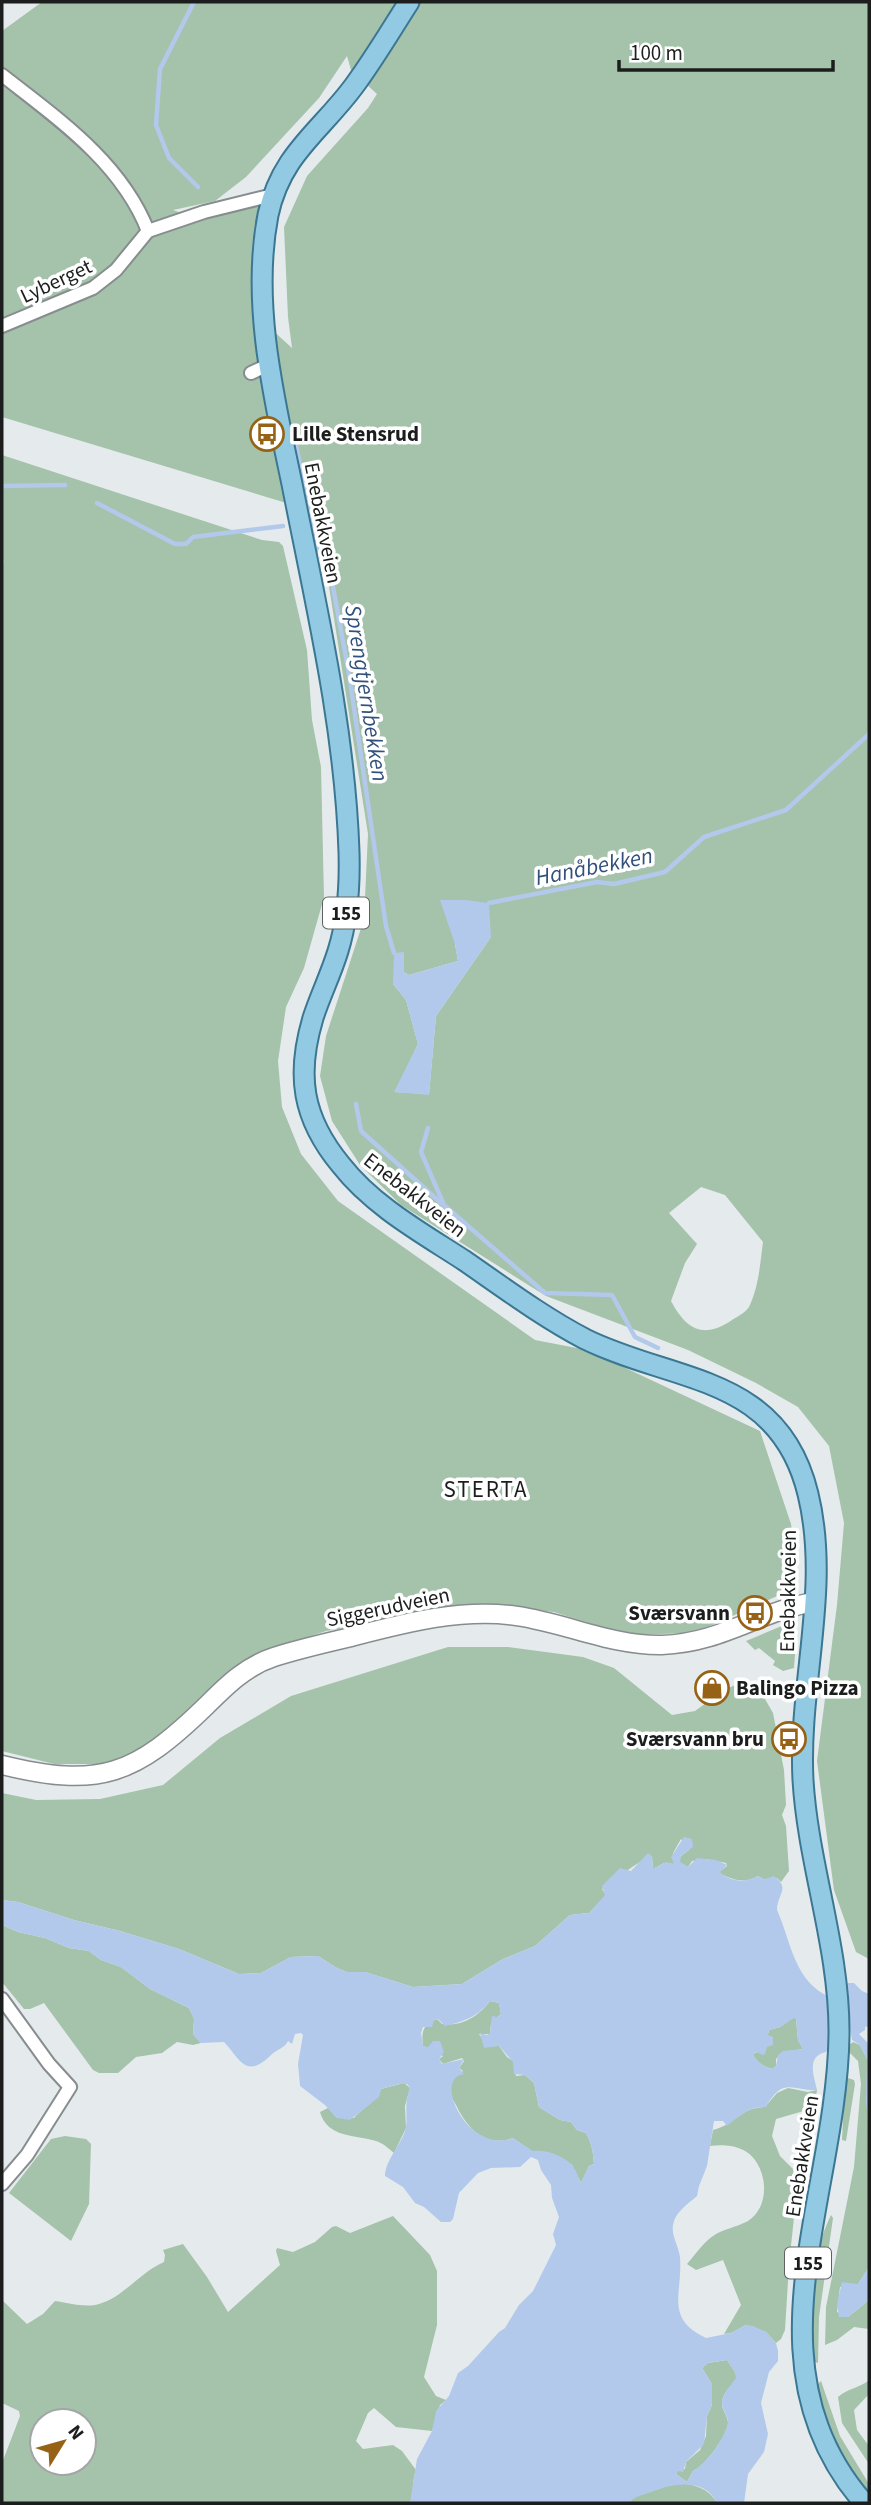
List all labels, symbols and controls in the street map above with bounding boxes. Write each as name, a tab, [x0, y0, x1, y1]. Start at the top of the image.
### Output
scale bar	[619, 28, 832, 72]
text: 100 m	[630, 38, 683, 68]
street label: Lyberget	[15, 251, 97, 311]
bus stop icon: Lille Stensrud	[248, 415, 286, 453]
place label: Lille Stensrud	[292, 419, 419, 449]
street label: Enebakkveien	[297, 460, 349, 586]
water label: Sprengtjernbekken	[336, 602, 397, 784]
water label: Hanåbekken	[533, 839, 656, 894]
road number: 155	[323, 897, 369, 928]
street label: Enebakkveien	[357, 1145, 473, 1245]
district label: STERTA	[444, 1473, 528, 1506]
street label: Enebakkveien	[772, 1529, 804, 1653]
street label: Siggerudveien	[324, 1579, 452, 1635]
bus stop icon: Sværsvann	[736, 1594, 774, 1632]
place label: Sværsvann	[628, 1598, 730, 1628]
shop icon: Balingo Pizza	[693, 1669, 731, 1707]
place label: Balingo Pizza	[736, 1673, 859, 1703]
bus stop icon: Sværsvann bru	[770, 1720, 808, 1758]
place label: Sværsvann bru	[626, 1724, 764, 1754]
street label: Enebakkveien	[778, 2093, 826, 2219]
road number: 155	[785, 2248, 831, 2278]
north arrow	[28, 2407, 98, 2477]
text: N	[61, 2419, 90, 2446]

